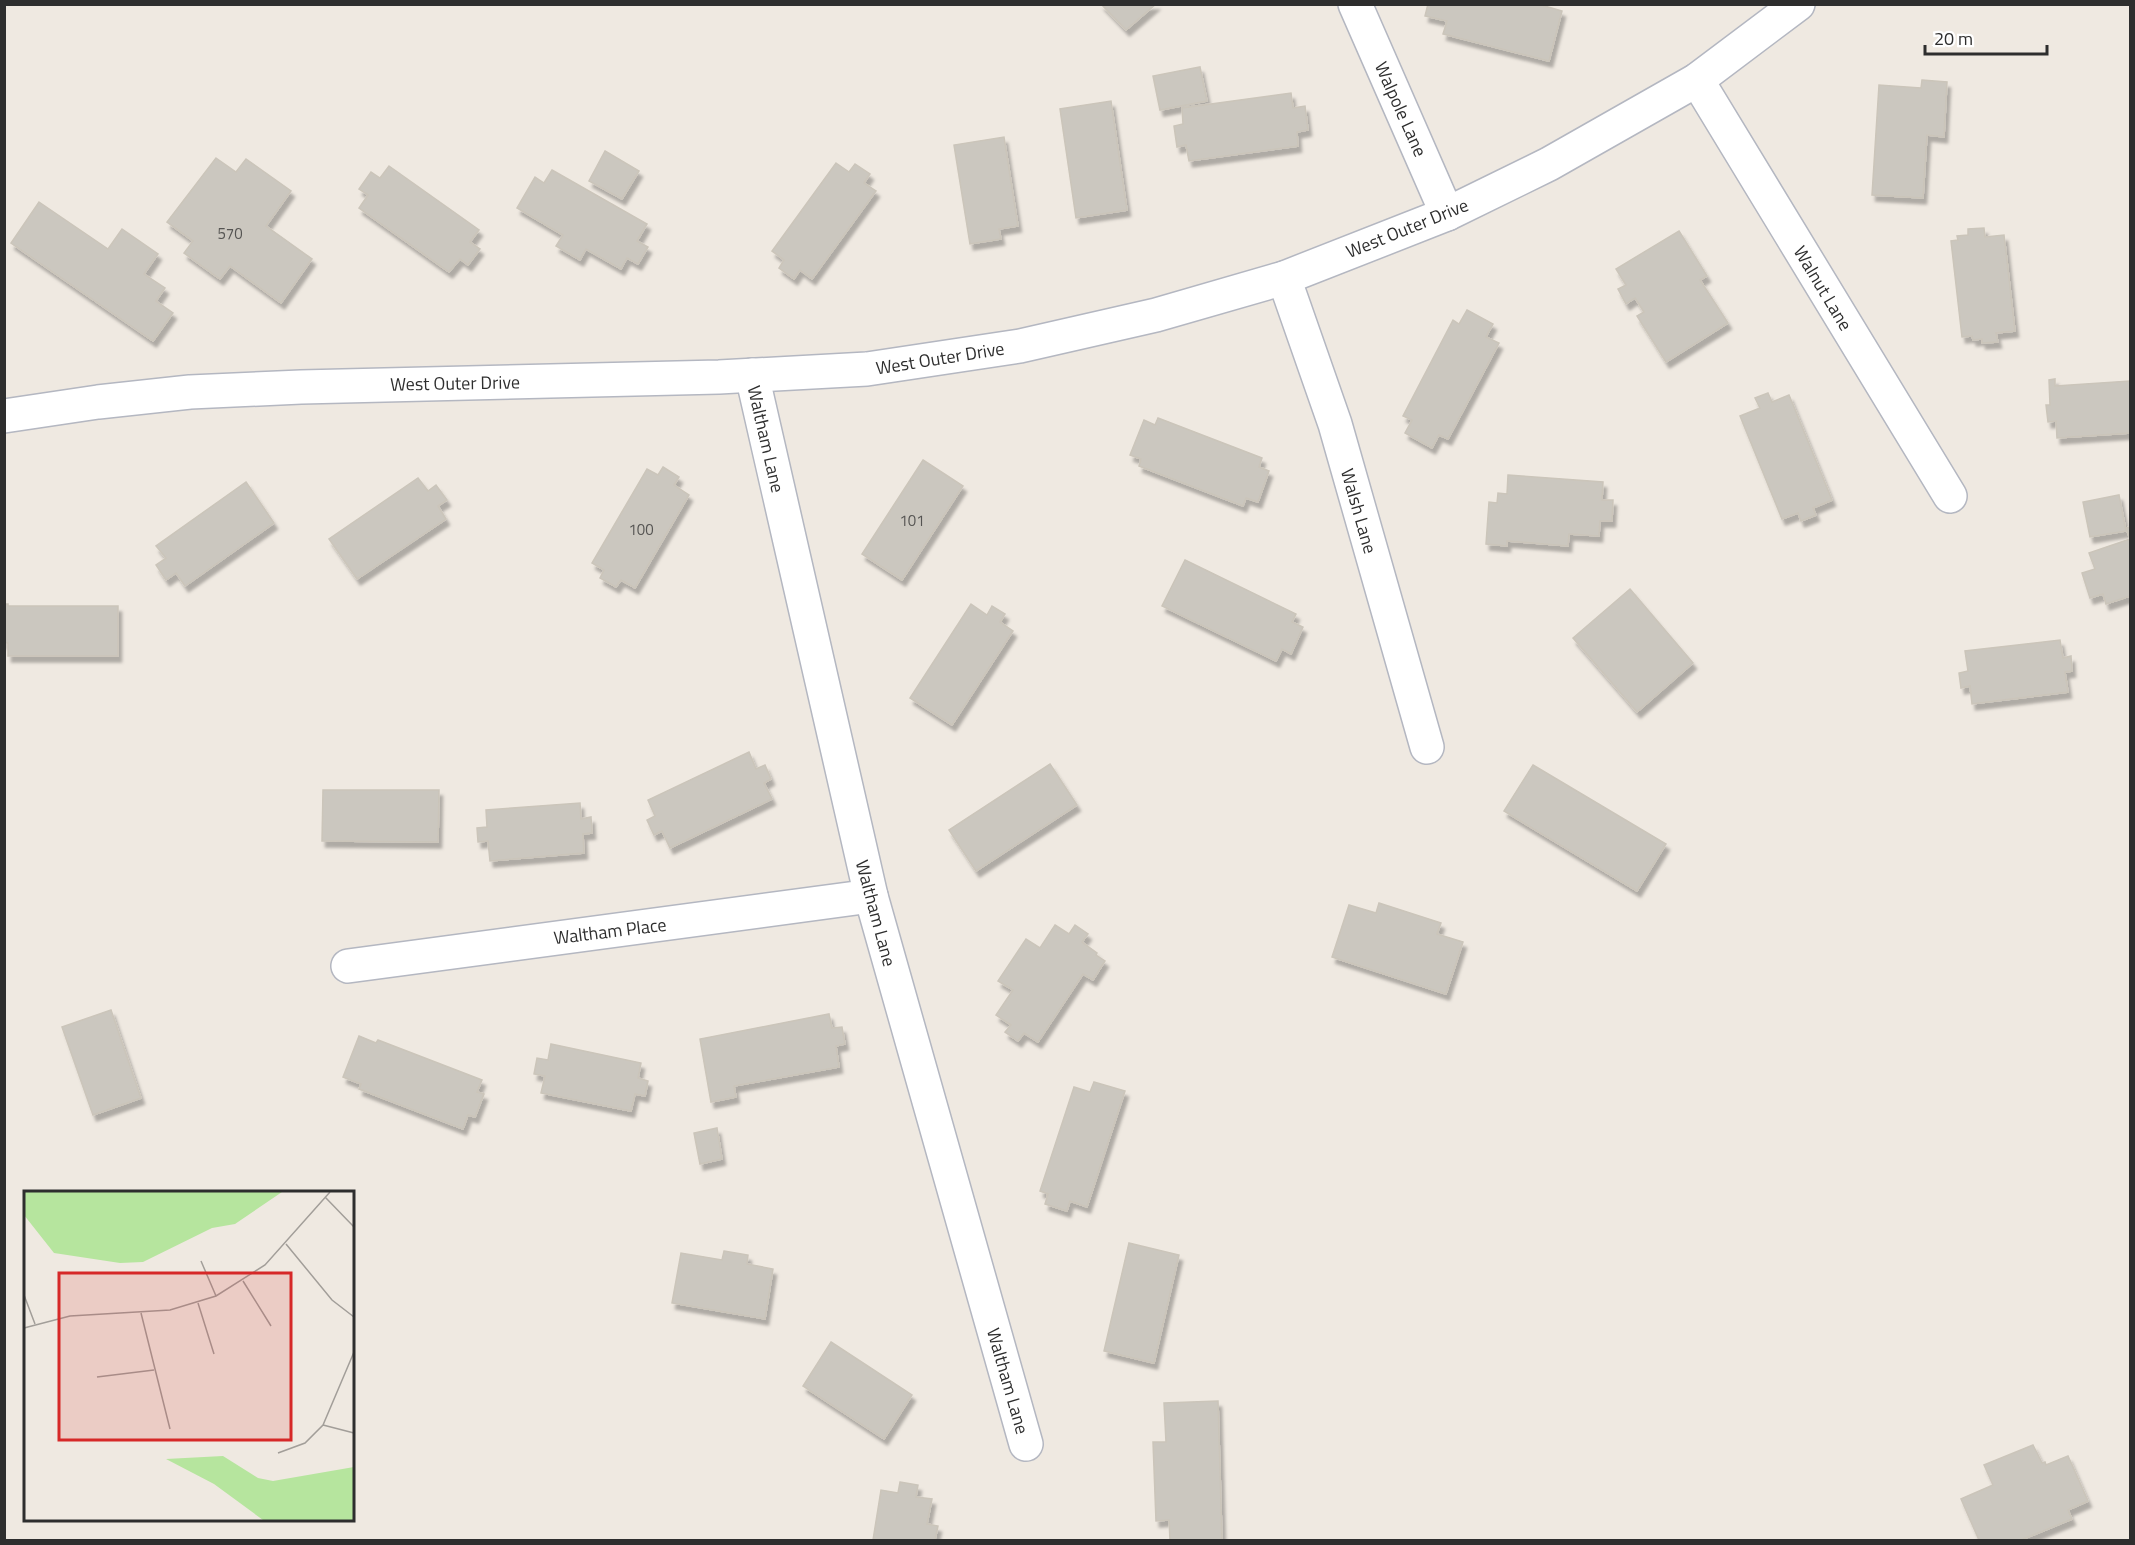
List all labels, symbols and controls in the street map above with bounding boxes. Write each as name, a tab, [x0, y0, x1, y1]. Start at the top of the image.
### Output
scale bar	[1925, 18, 2046, 56]
text: 20 m	[1934, 25, 1973, 52]
street label: Walpole Lane	[1368, 57, 1434, 161]
street label: West Outer Drive	[1342, 191, 1472, 265]
house number: 570	[217, 222, 243, 245]
street label: Walnut Lane	[1787, 240, 1859, 336]
street label: West Outer Drive	[874, 335, 1006, 381]
street label: West Outer Drive	[390, 368, 520, 398]
street label: Waltham Lane	[741, 383, 791, 495]
street label: Walsh Lane	[1334, 465, 1384, 557]
house number: 101	[899, 509, 925, 532]
house number: 100	[628, 518, 654, 541]
street label: Waltham Lane	[849, 857, 903, 969]
street label: Waltham Place	[552, 911, 668, 951]
inset map	[24, 1191, 354, 1521]
street label: Waltham Lane	[980, 1325, 1036, 1437]

